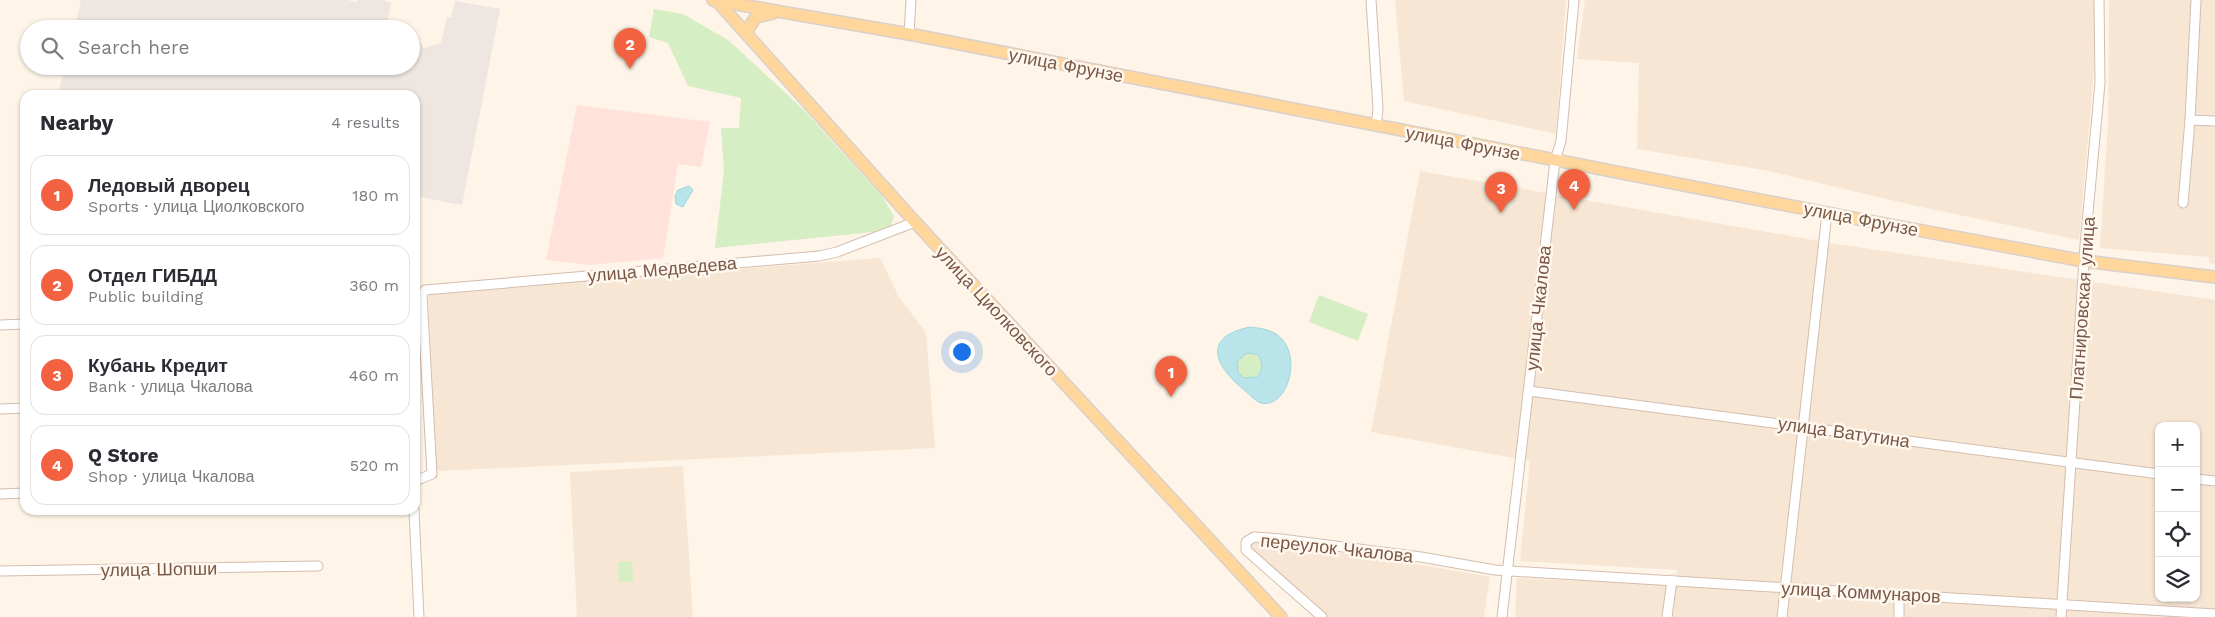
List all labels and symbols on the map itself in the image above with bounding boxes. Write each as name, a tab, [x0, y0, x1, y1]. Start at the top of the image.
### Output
pin: 2	[614, 28, 646, 69]
street label: улица Фрунзе	[1007, 44, 1125, 86]
street label: улица Фрунзе	[1404, 122, 1522, 164]
pin: 4	[1558, 169, 1590, 210]
pin: 3	[1485, 172, 1517, 213]
street label: улица Фрунзе	[1802, 198, 1920, 240]
street label: Платнировская улица	[2065, 215, 2099, 400]
street label: улица Циолковского	[931, 242, 1063, 380]
street label: улица Чкалова	[1521, 243, 1555, 372]
street label: улица Медведева	[586, 252, 739, 286]
your location	[949, 339, 975, 365]
pin: 1	[1155, 356, 1187, 397]
street label: улица Ватутина	[1777, 412, 1912, 452]
street label: переулок Чкалова	[1260, 530, 1415, 567]
street label: улица Шопши	[101, 557, 217, 581]
street label: улица Коммунаров	[1781, 577, 1941, 607]

